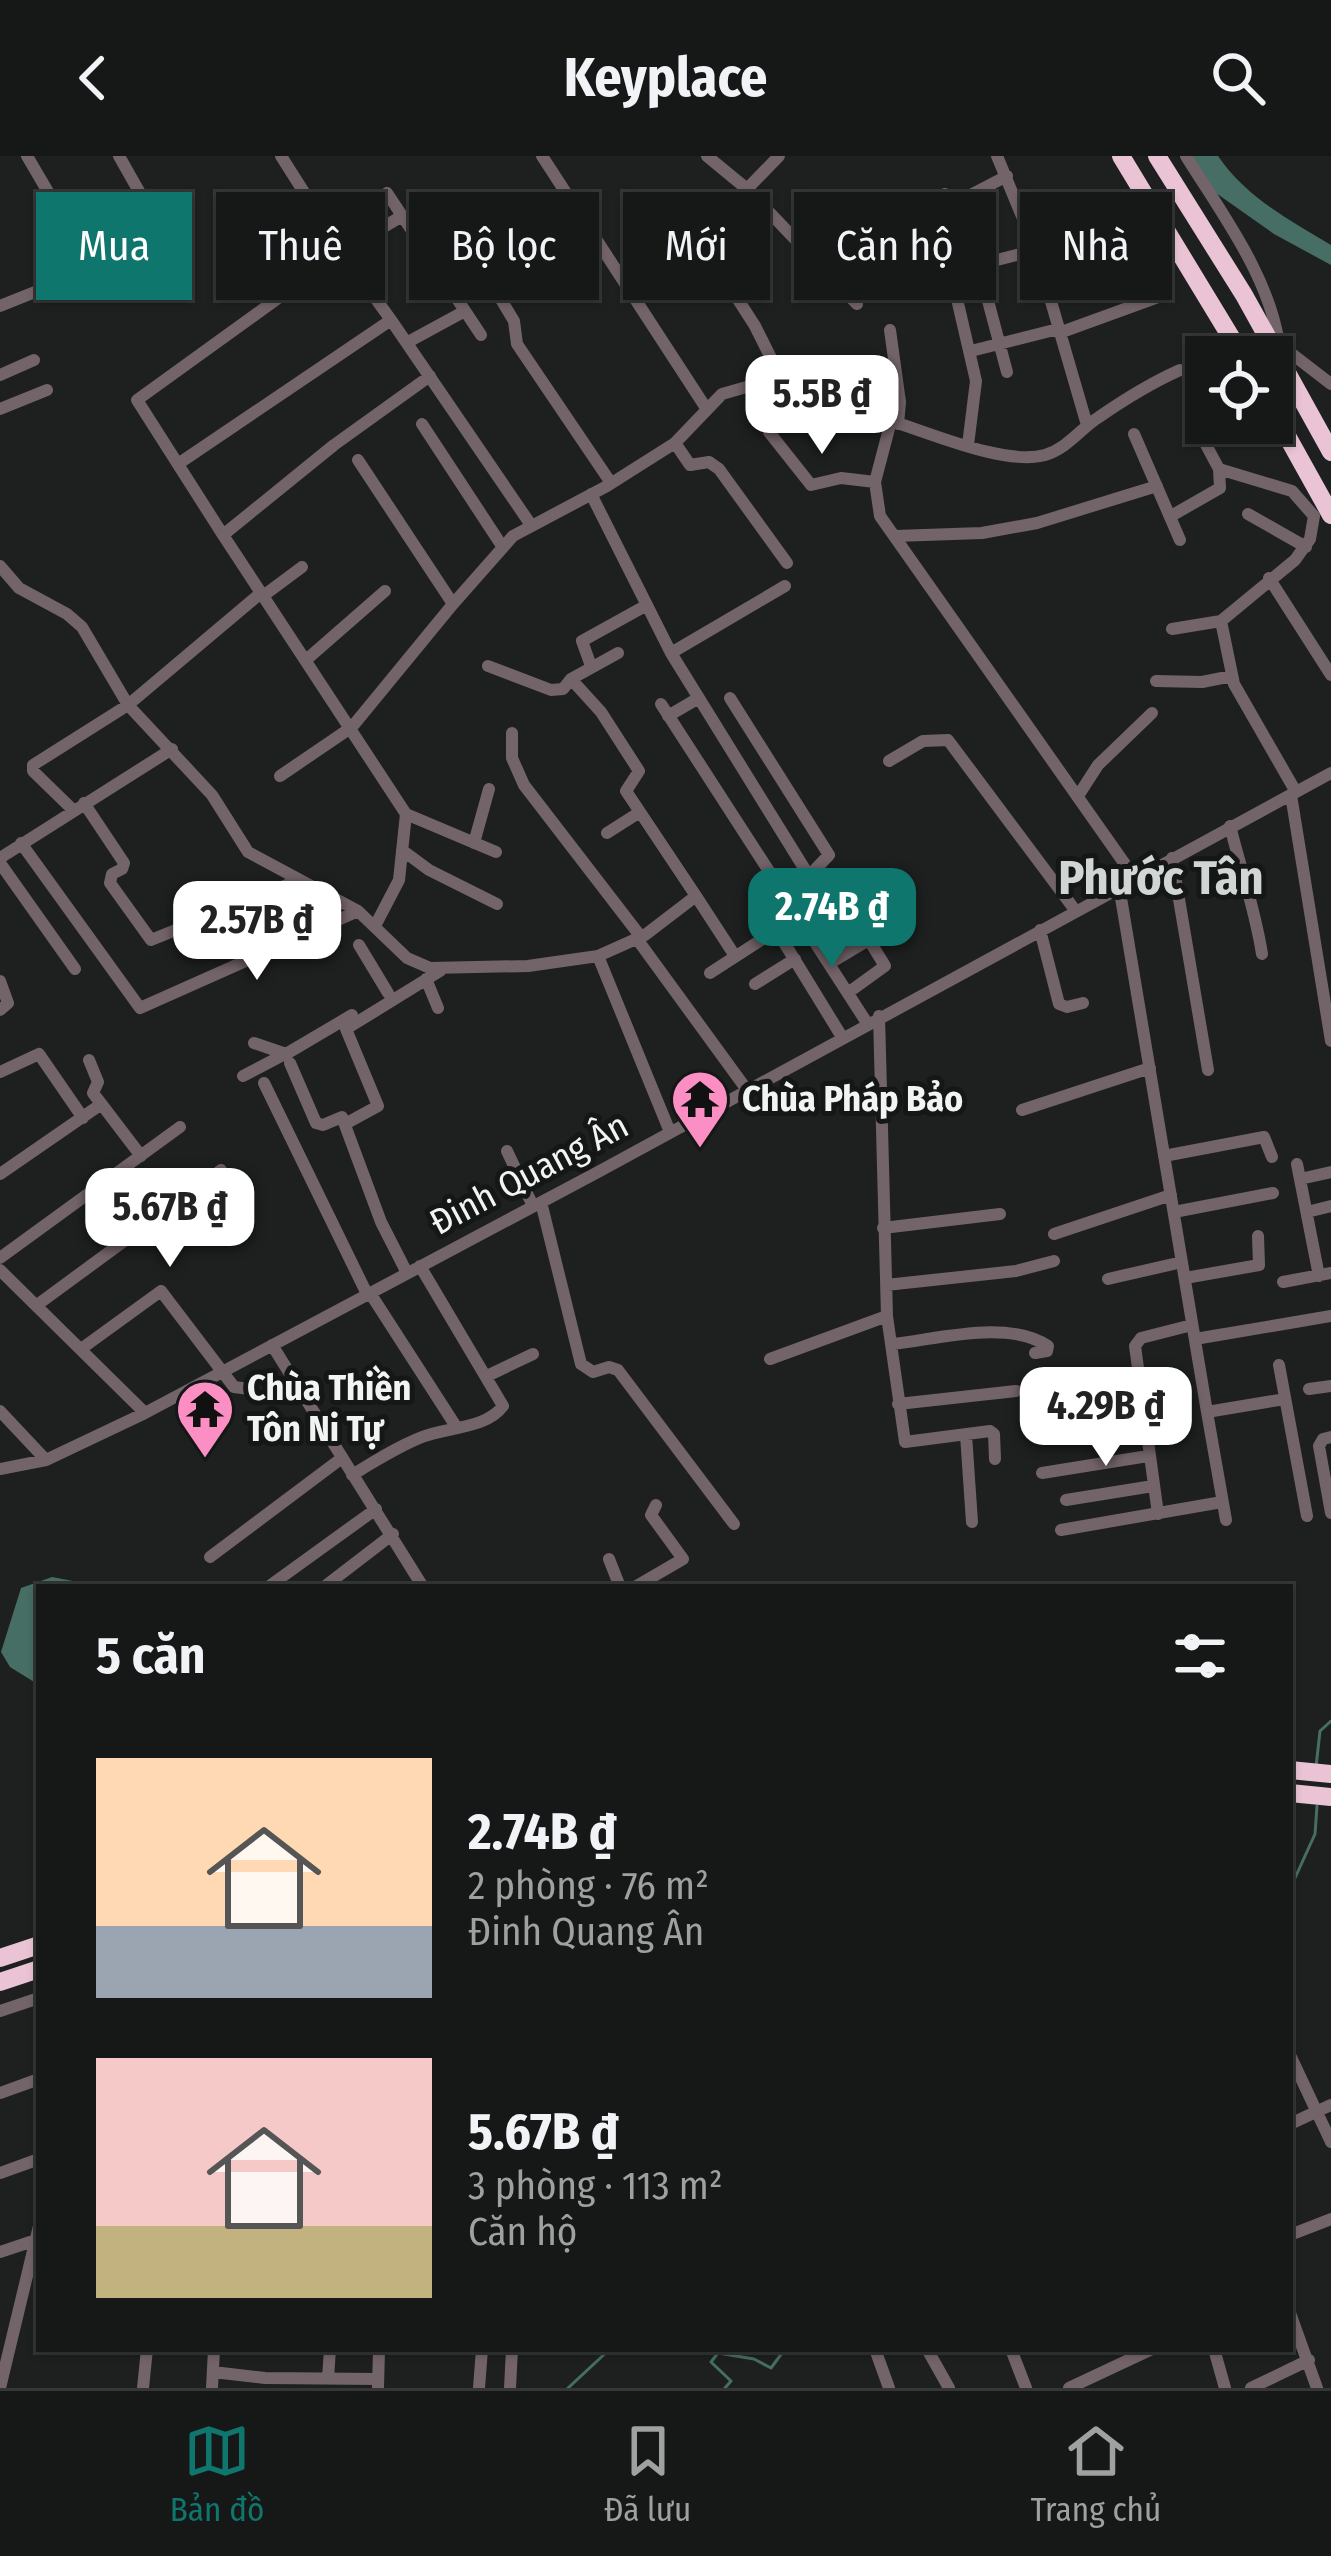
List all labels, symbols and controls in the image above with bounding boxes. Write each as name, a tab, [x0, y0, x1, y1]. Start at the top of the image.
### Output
icon: back	[60, 45, 126, 111]
icon: search	[1205, 45, 1271, 111]
text: Keyplace	[564, 46, 767, 110]
chip: Mua	[36, 192, 192, 300]
chip: Thuê	[216, 192, 385, 300]
chip: Bộ lọc	[409, 192, 599, 300]
chip: Mới	[623, 192, 770, 300]
chip: Căn hộ	[794, 192, 996, 300]
chip: Nhà	[1020, 192, 1172, 300]
map controls	[1185, 336, 1293, 444]
button: locate	[1185, 336, 1293, 444]
pin: 5.5B ₫	[724, 355, 920, 457]
text: 5.5B ₫	[772, 371, 872, 417]
district label: Phước Tân	[1058, 849, 1264, 907]
pin: 2.74B ₫	[721, 868, 943, 970]
pin: 2.57B ₫	[146, 881, 368, 983]
text: 2.74B ₫	[775, 884, 889, 930]
text: 2.57B ₫	[200, 897, 314, 943]
temple icon: Chùa Pháp Bảo	[669, 1068, 731, 1150]
place label: Chùa Pháp Bảo	[742, 1077, 963, 1121]
street label: Đinh Quang Ân	[422, 1103, 636, 1245]
pin: 5.67B ₫	[59, 1168, 281, 1270]
text: 5.67B ₫	[112, 1184, 228, 1230]
place label: Chùa Thiền Tôn Ni Tự	[247, 1365, 411, 1451]
pin: 4.29B ₫	[995, 1367, 1217, 1469]
temple icon: Chùa Thiền Tôn Ni Tự	[174, 1378, 236, 1460]
text: 4.29B ₫	[1047, 1383, 1165, 1429]
icon: filters	[1167, 1623, 1233, 1689]
text: 5 căn	[96, 1625, 205, 1687]
text: 2.74B ₫	[468, 1801, 617, 1863]
icon: home	[192, 1806, 336, 1950]
text: 2 phòng · 76 m²	[468, 1863, 709, 1909]
text: Đinh Quang Ân	[468, 1909, 704, 1955]
text: 5.67B ₫	[468, 2101, 619, 2163]
icon: home	[192, 2106, 336, 2250]
text: 3 phòng · 113 m²	[468, 2163, 723, 2209]
text: Căn hộ	[468, 2209, 577, 2255]
tab: Bản đồ	[170, 2418, 264, 2530]
tab: Đã lưu	[604, 2418, 691, 2530]
tab: Trang chủ	[1031, 2418, 1161, 2530]

